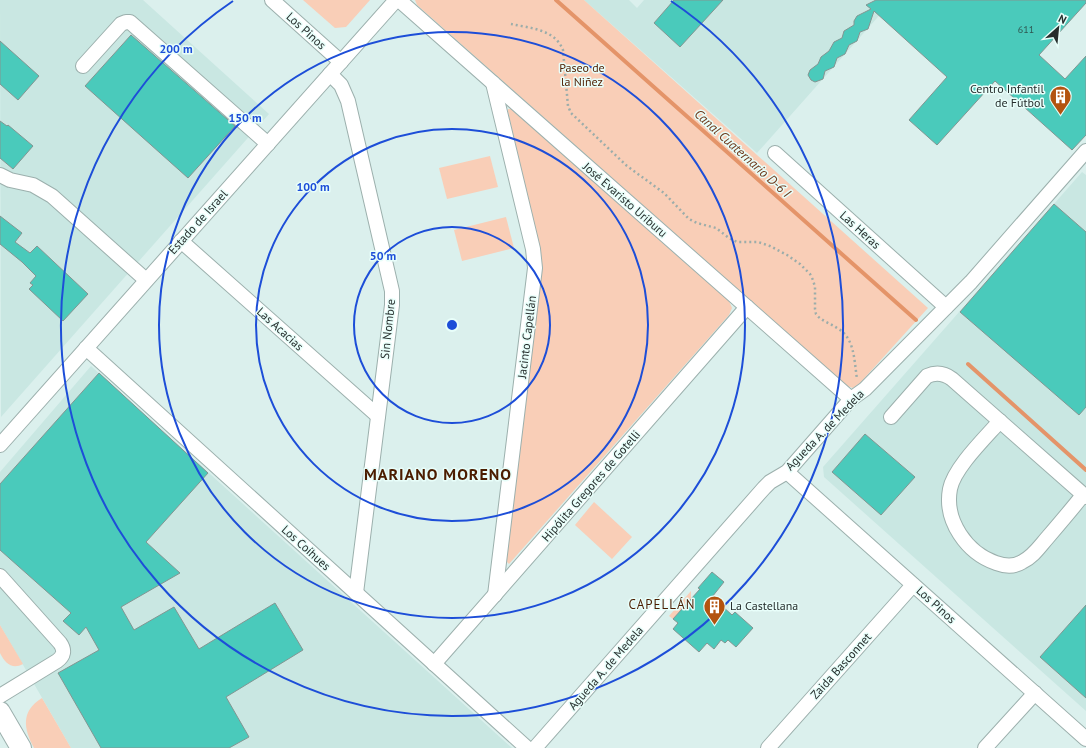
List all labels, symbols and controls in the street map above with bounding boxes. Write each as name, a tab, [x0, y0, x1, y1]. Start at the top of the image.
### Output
north arrow	[1038, 8, 1078, 48]
street label: Los Pinos	[283, 9, 329, 52]
text: N	[1056, 11, 1069, 27]
house number: 611	[1018, 23, 1034, 36]
text: 200 m	[159, 41, 193, 56]
park label: Paseo de la Niñez	[559, 60, 605, 89]
place label: Centro Infantil de Fútbol	[970, 81, 1044, 110]
building icon: Centro Infantil de Fútbol	[1047, 83, 1073, 116]
water label: Canal Cuaternario D-6 I	[691, 106, 795, 201]
text: 150 m	[228, 110, 262, 125]
street label: José Evaristo Uriburu	[579, 158, 671, 240]
text: 100 m	[296, 179, 330, 194]
street label: Estado de Israel	[165, 186, 231, 257]
street label: Las Heras	[837, 208, 884, 252]
text: 50 m	[370, 248, 396, 263]
street label: Jacinto Capellán	[514, 295, 539, 380]
street label: Sin Nombre	[377, 298, 398, 360]
street label: Las Acacias	[254, 304, 307, 353]
centre of rings	[445, 318, 459, 332]
street label: Agueda A. de Medela	[782, 386, 867, 473]
street label: Hipólita Gregores de Gotelli	[538, 427, 643, 544]
district label: MARIANO MORENO	[364, 464, 512, 484]
street label: Los Coíhues	[279, 522, 334, 573]
street label: Los Pinos	[913, 583, 959, 626]
building icon: La Castellana	[701, 593, 727, 626]
district label: CAPELLÁN	[629, 596, 695, 613]
place label: La Castellana	[730, 598, 798, 613]
street label: Agueda A. de Medela	[565, 622, 646, 713]
street label: Zaida Basconnet	[807, 629, 874, 702]

